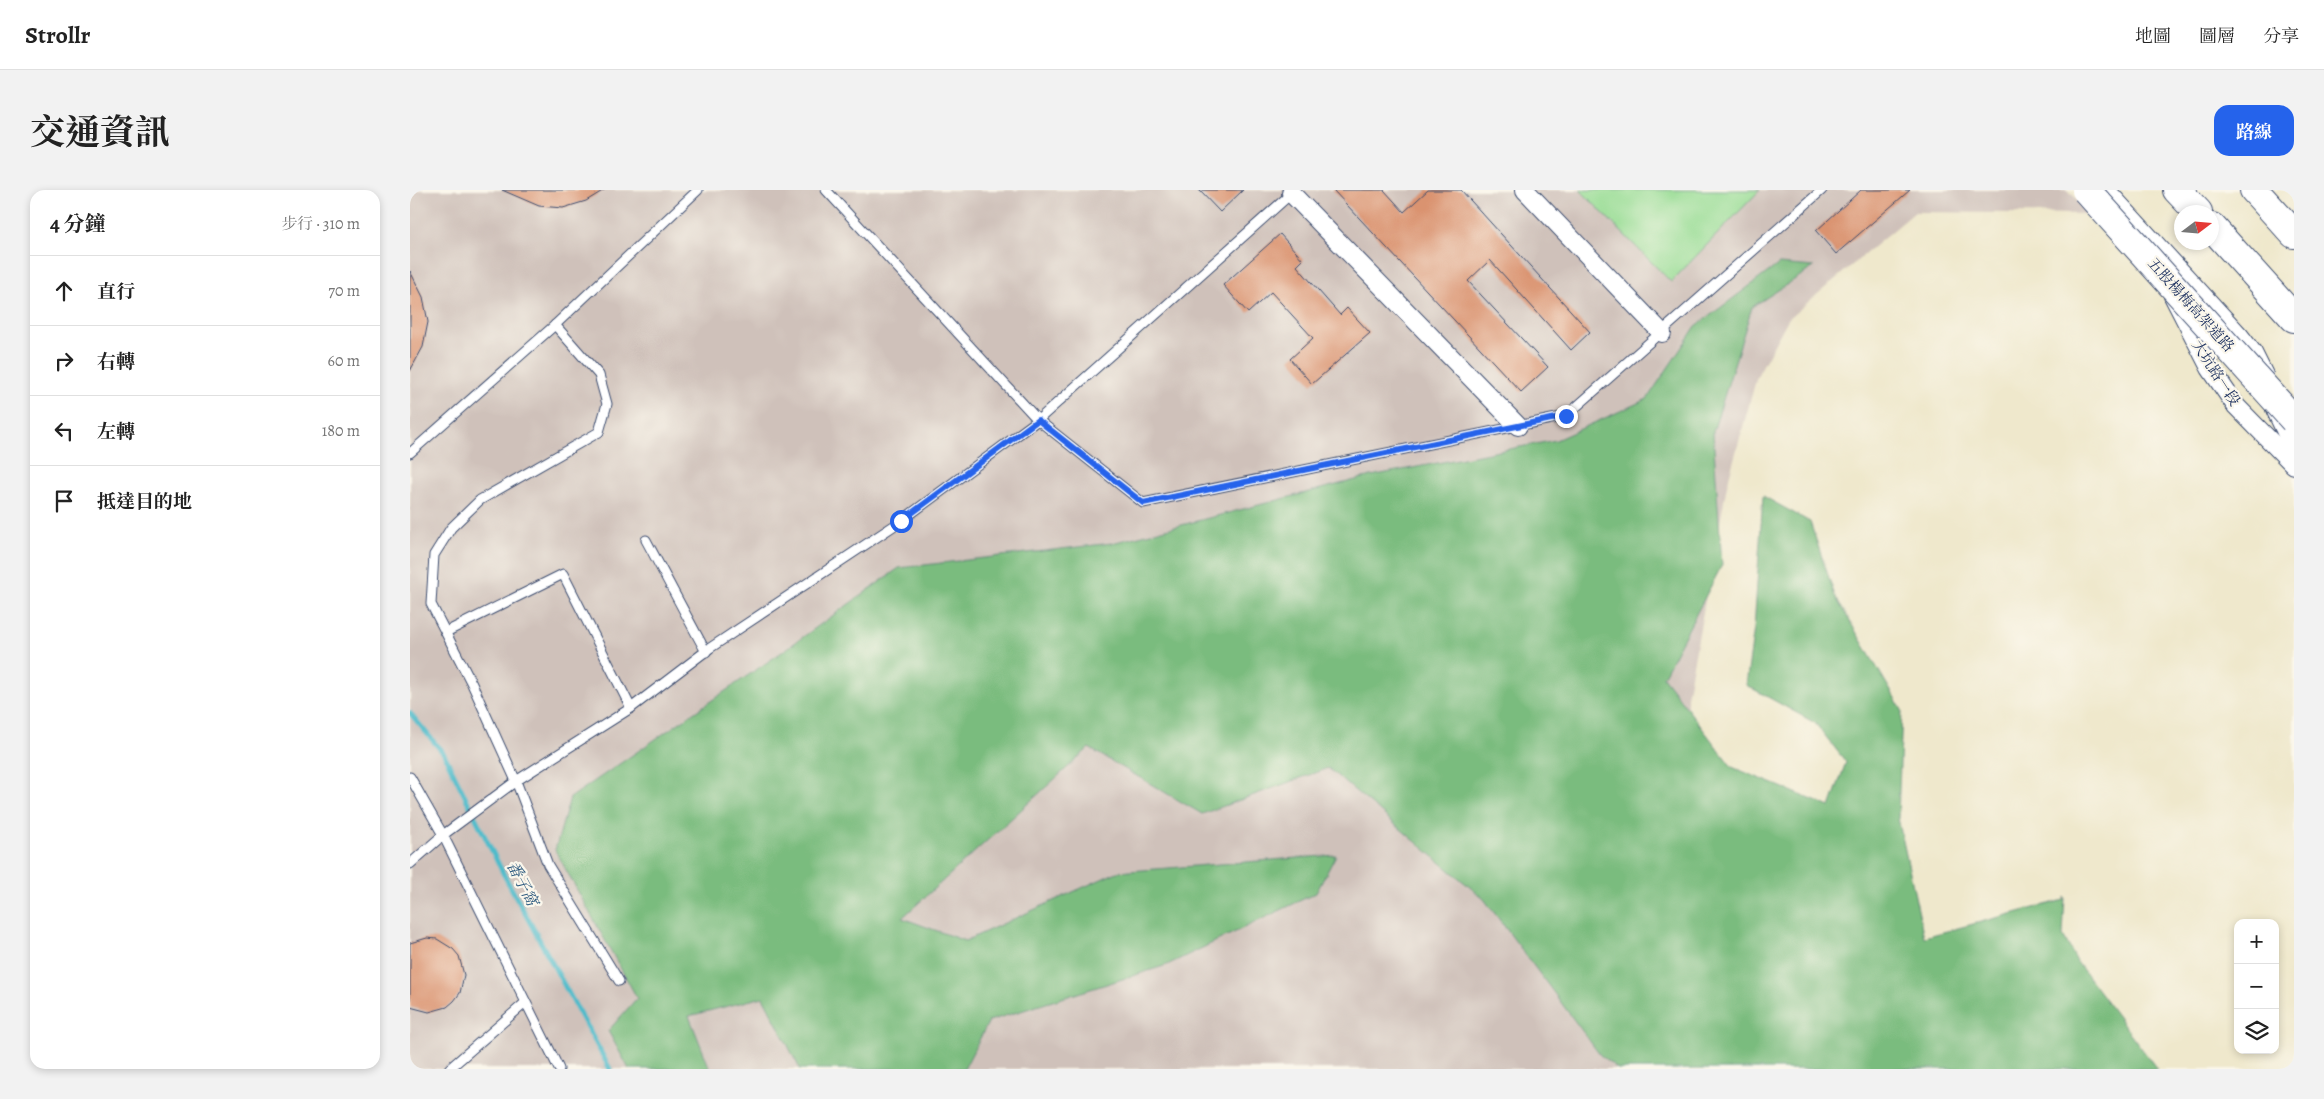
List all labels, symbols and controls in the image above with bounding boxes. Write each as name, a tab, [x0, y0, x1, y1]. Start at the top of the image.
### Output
text: Strollr	[25, 19, 90, 51]
text: 地圖	[2135, 24, 2171, 48]
text: 圖層	[2199, 24, 2235, 48]
text: 分享	[2263, 24, 2299, 48]
button: 路線	[2214, 105, 2294, 156]
text: 交通資訊	[30, 108, 170, 156]
north arrow	[2174, 205, 2219, 250]
text: 4 分鐘	[50, 210, 106, 238]
text: 步行 · 310 m	[281, 213, 360, 235]
street label: 五股楊梅高架道路	[2143, 254, 2239, 356]
icon: ahead	[50, 277, 78, 305]
text: 直行	[97, 279, 135, 305]
text: 70 m	[328, 280, 360, 302]
street label: 大坑路一段	[2187, 336, 2245, 410]
icon: right	[50, 347, 78, 375]
text: 右轉	[97, 349, 135, 375]
text: 60 m	[328, 350, 360, 372]
route end	[1555, 405, 1578, 428]
icon: left	[50, 417, 78, 445]
text: 左轉	[97, 419, 135, 445]
text: 180 m	[322, 420, 360, 442]
icon: arrive	[50, 487, 78, 515]
text: 抵達目的地	[97, 489, 192, 515]
route start	[890, 510, 913, 533]
water label: 番子窩	[501, 857, 545, 912]
map controls	[2234, 919, 2279, 1054]
button: +	[2234, 919, 2279, 964]
button: −	[2234, 964, 2279, 1009]
button: layers	[2234, 1009, 2279, 1054]

